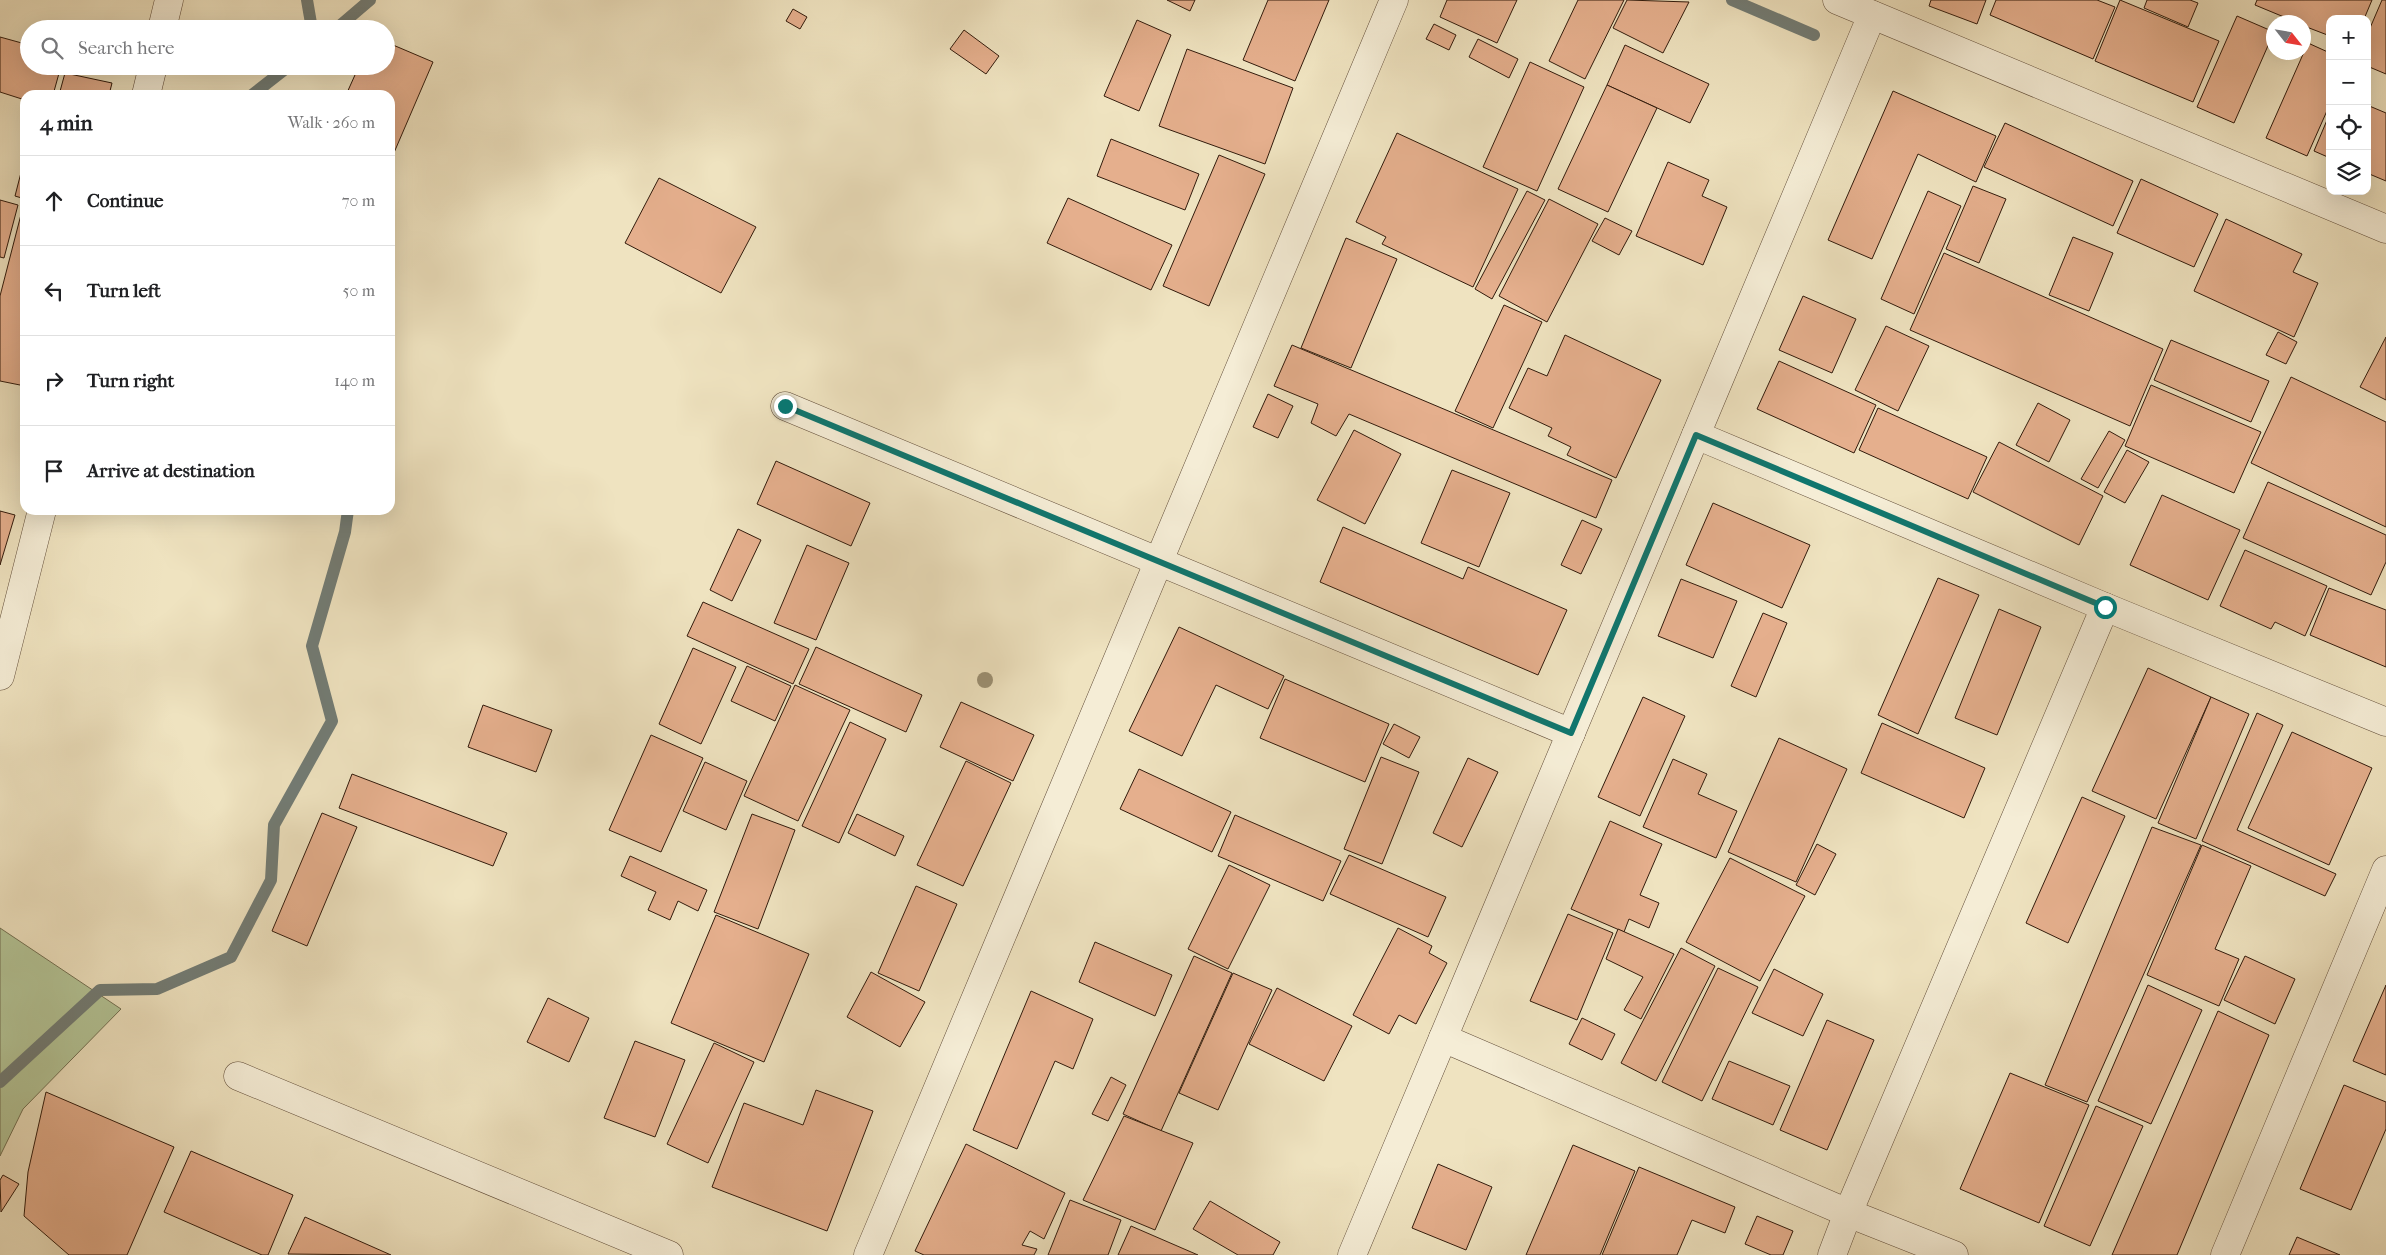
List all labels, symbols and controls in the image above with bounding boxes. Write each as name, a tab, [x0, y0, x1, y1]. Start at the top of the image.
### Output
north arrow	[2266, 15, 2311, 60]
map controls	[2326, 15, 2371, 195]
button: +	[2326, 15, 2371, 60]
search box	[20, 20, 395, 75]
icon: search	[38, 34, 66, 62]
text: Search here	[78, 37, 174, 59]
button: −	[2326, 60, 2371, 105]
button: locate	[2326, 105, 2371, 150]
text: 4 min	[40, 111, 93, 135]
text: Walk · 260 m	[288, 113, 375, 132]
button: layers	[2326, 150, 2371, 195]
icon: ahead	[40, 187, 68, 215]
text: Continue	[87, 190, 163, 212]
text: 70 m	[342, 191, 375, 210]
icon: left	[40, 277, 68, 305]
text: Turn left	[87, 280, 161, 302]
text: 50 m	[343, 281, 375, 300]
icon: right	[40, 367, 68, 395]
text: Turn right	[87, 370, 174, 392]
text: 140 m	[334, 371, 375, 390]
route end	[774, 395, 797, 418]
icon: arrive	[40, 457, 68, 485]
text: Arrive at destination	[87, 460, 255, 482]
route start	[2094, 596, 2117, 619]

